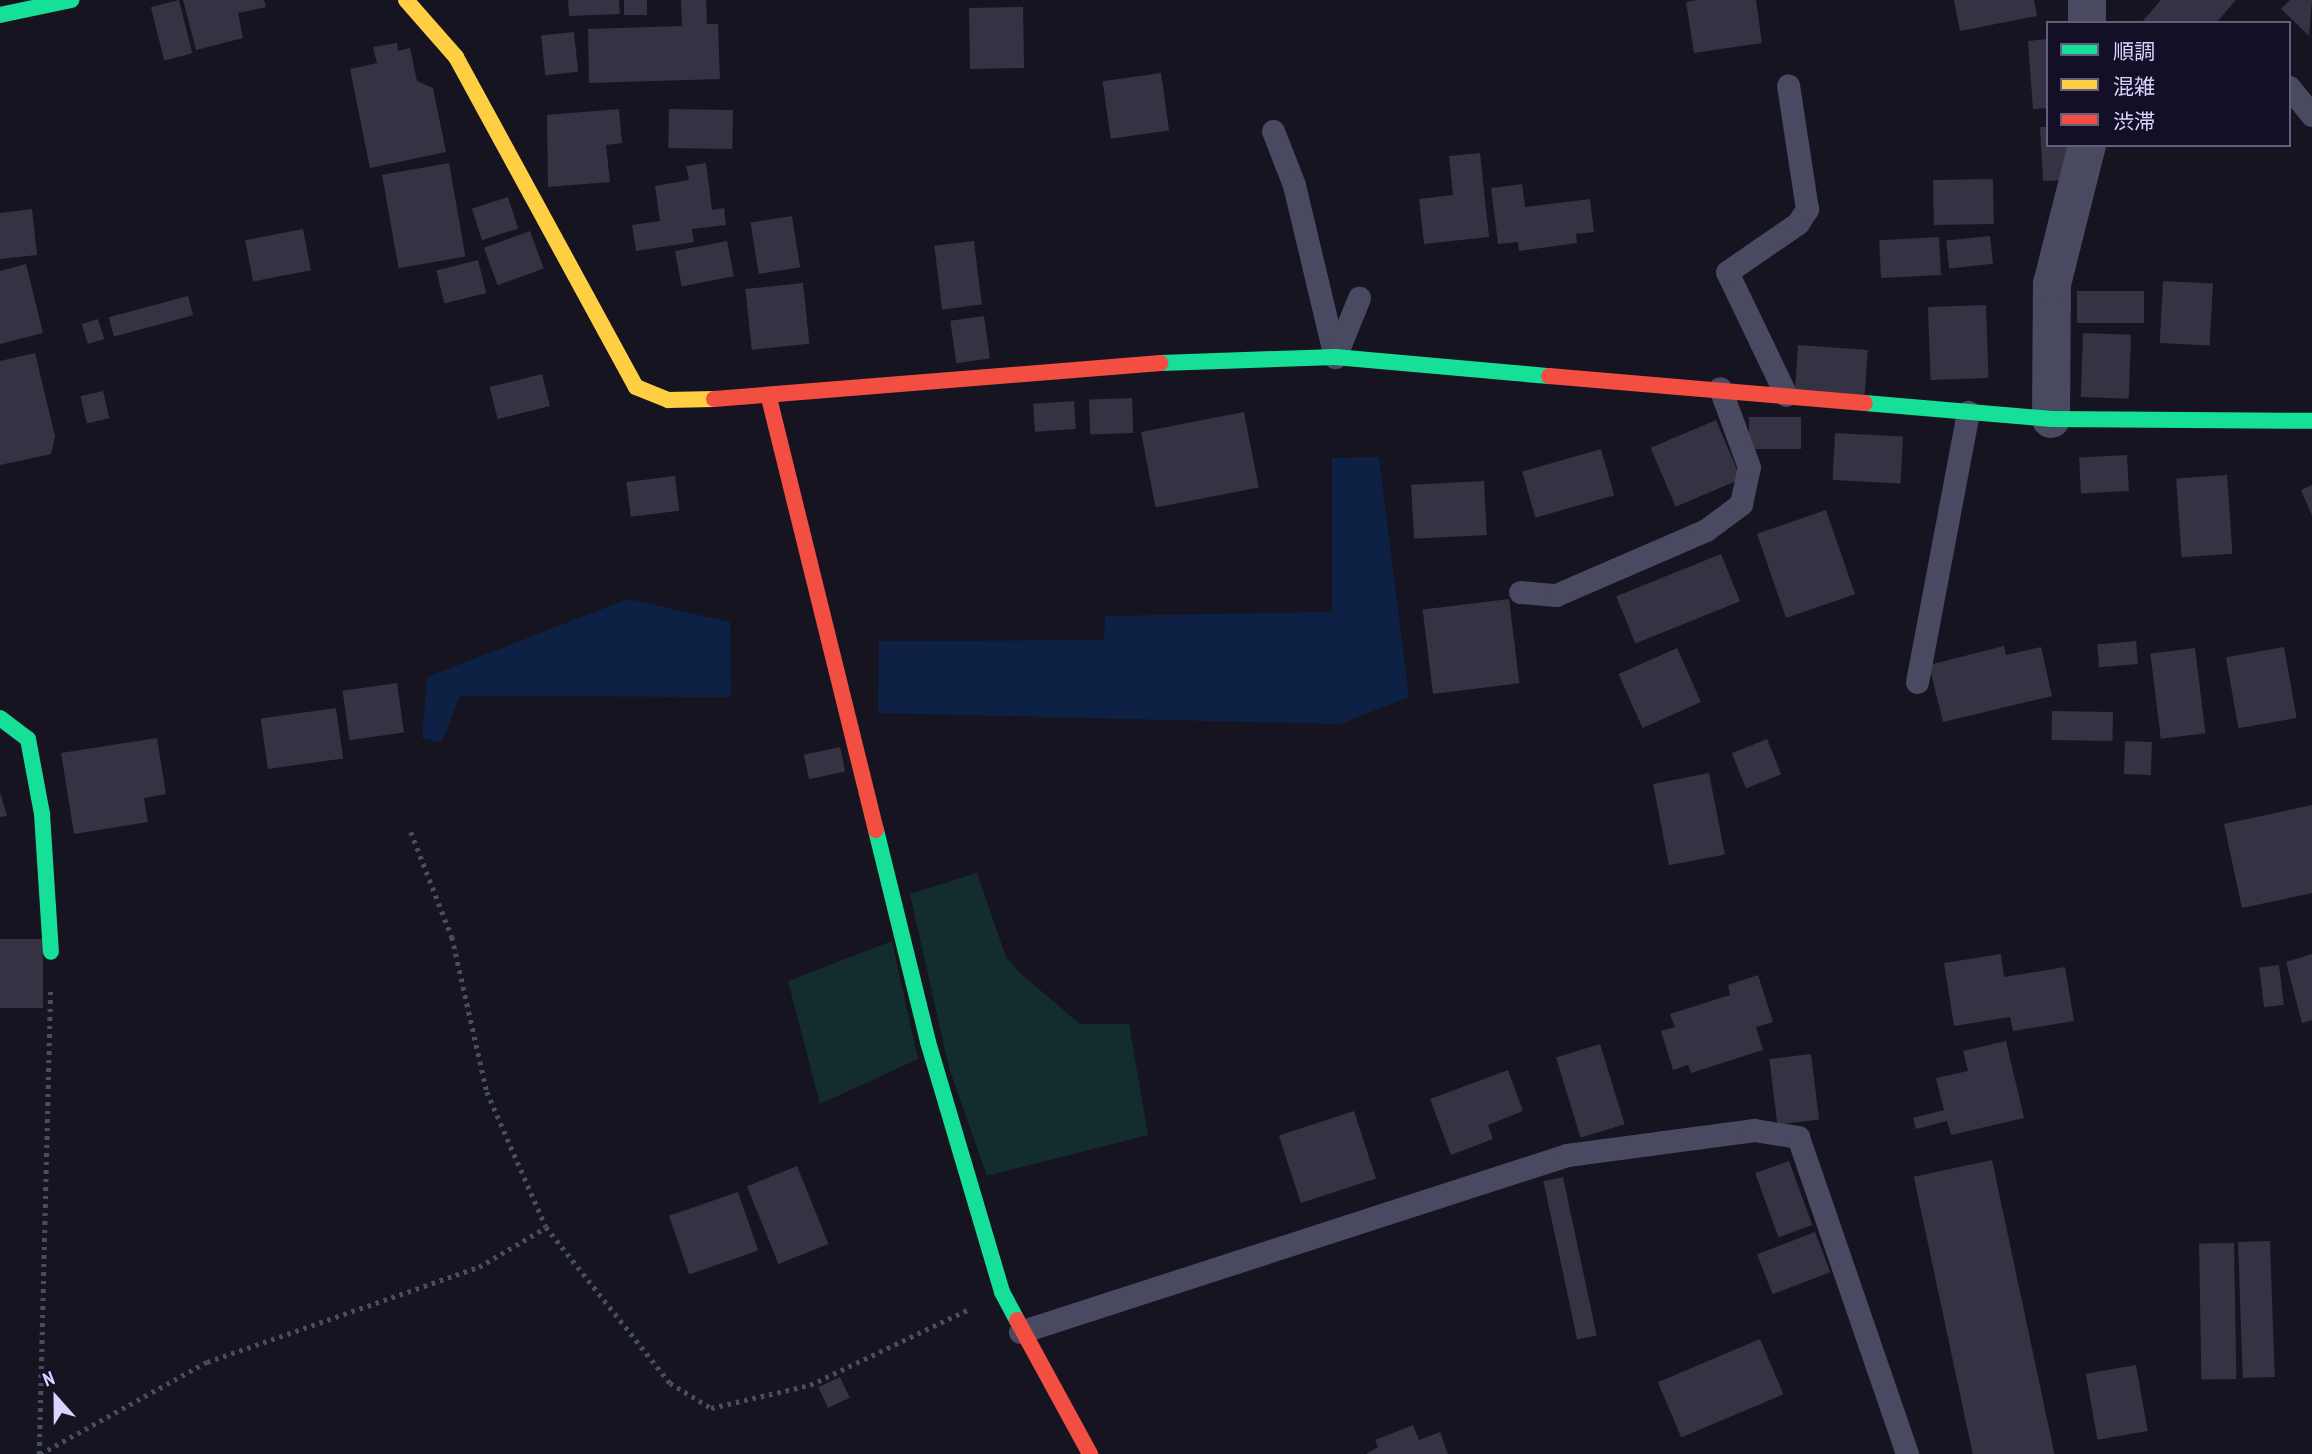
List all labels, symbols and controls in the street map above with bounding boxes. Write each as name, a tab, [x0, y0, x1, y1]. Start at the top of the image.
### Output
legend	[2046, 21, 2291, 147]
text: 順調	[2113, 38, 2155, 65]
text: 混雑	[2113, 73, 2155, 100]
text: 渋滞	[2113, 108, 2155, 135]
north arrow	[21, 1363, 91, 1433]
text: N	[39, 1365, 58, 1391]

